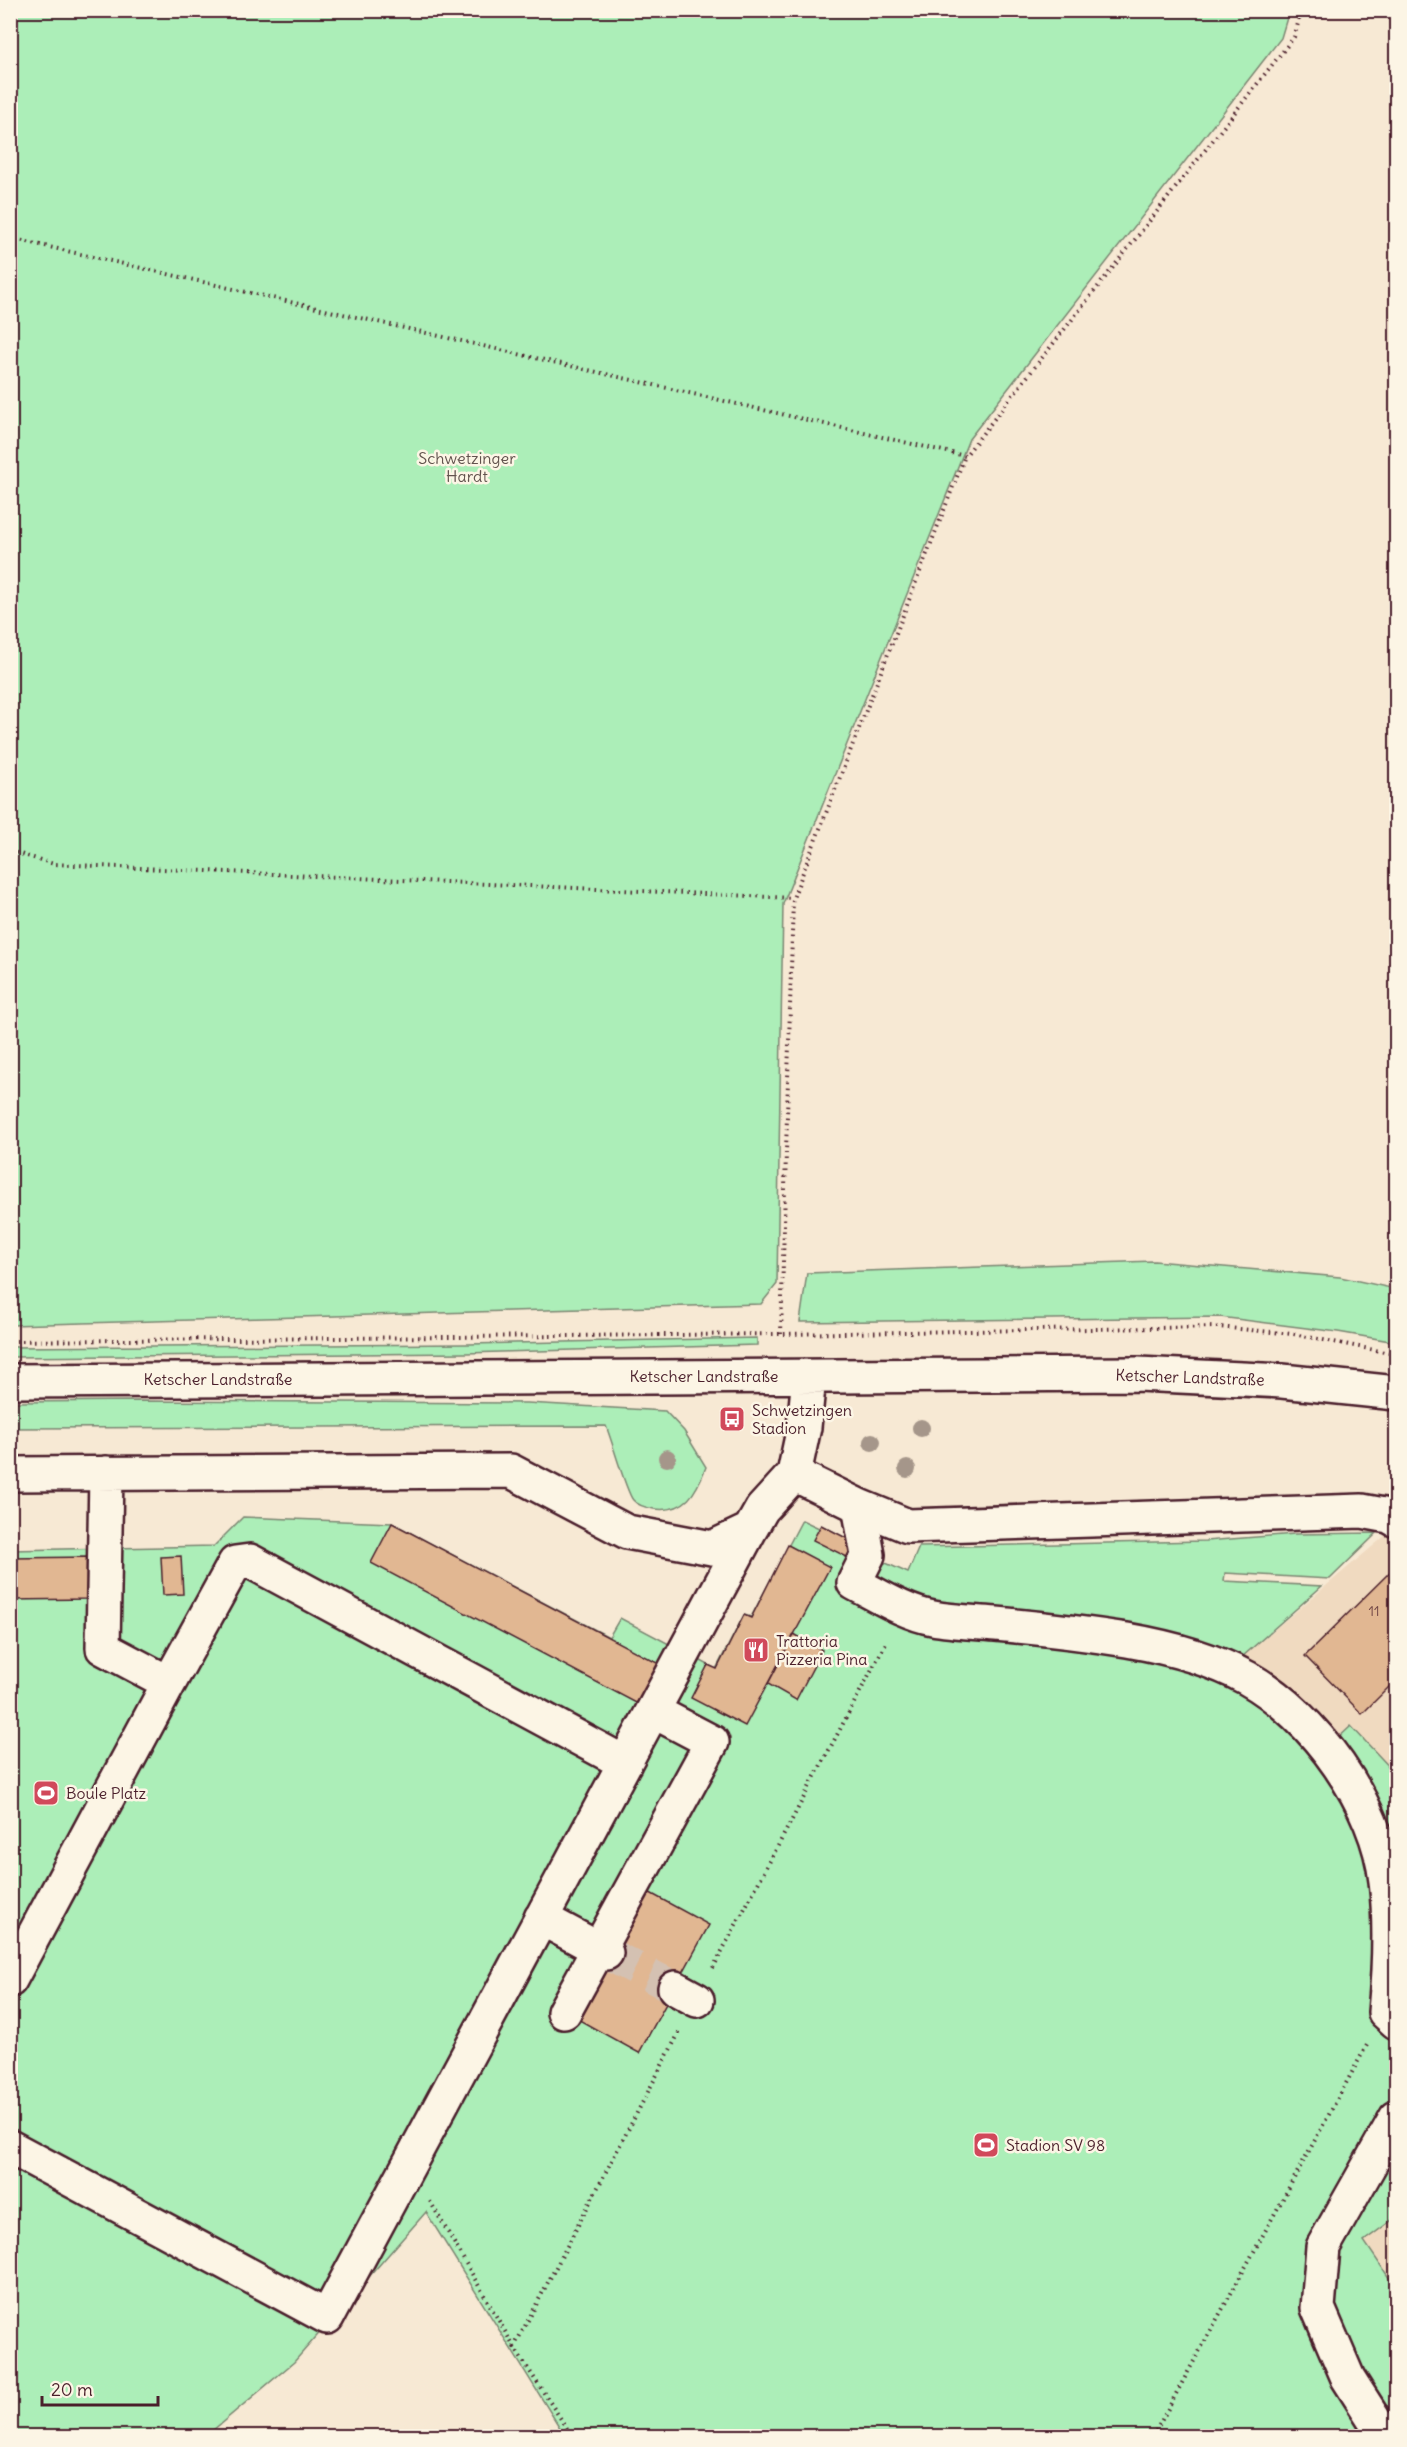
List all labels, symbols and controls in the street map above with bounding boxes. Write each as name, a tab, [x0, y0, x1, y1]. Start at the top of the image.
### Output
park label: Schwetzinger Hardt	[418, 448, 516, 486]
street label: Ketscher Landstraße	[1115, 1364, 1265, 1390]
street label: Ketscher Landstraße	[629, 1366, 779, 1386]
street label: Ketscher Landstraße	[143, 1369, 293, 1389]
place label: Schwetzingen Stadion	[752, 1400, 852, 1438]
bus stop icon: Schwetzingen Stadion	[717, 1404, 747, 1434]
house number: 11	[1368, 1602, 1380, 1620]
place label: Trattoria Pizzeria Pina	[776, 1631, 868, 1669]
restaurant icon: Trattoria Pizzeria Pina	[741, 1635, 771, 1665]
sports icon: Boule Platz	[31, 1778, 61, 1808]
place label: Boule Platz	[66, 1783, 147, 1803]
sports icon: Stadion SV 98	[971, 2130, 1001, 2160]
place label: Stadion SV 98	[1006, 2135, 1105, 2155]
scale bar	[42, 2369, 158, 2407]
text: 20 m	[51, 2378, 93, 2401]

